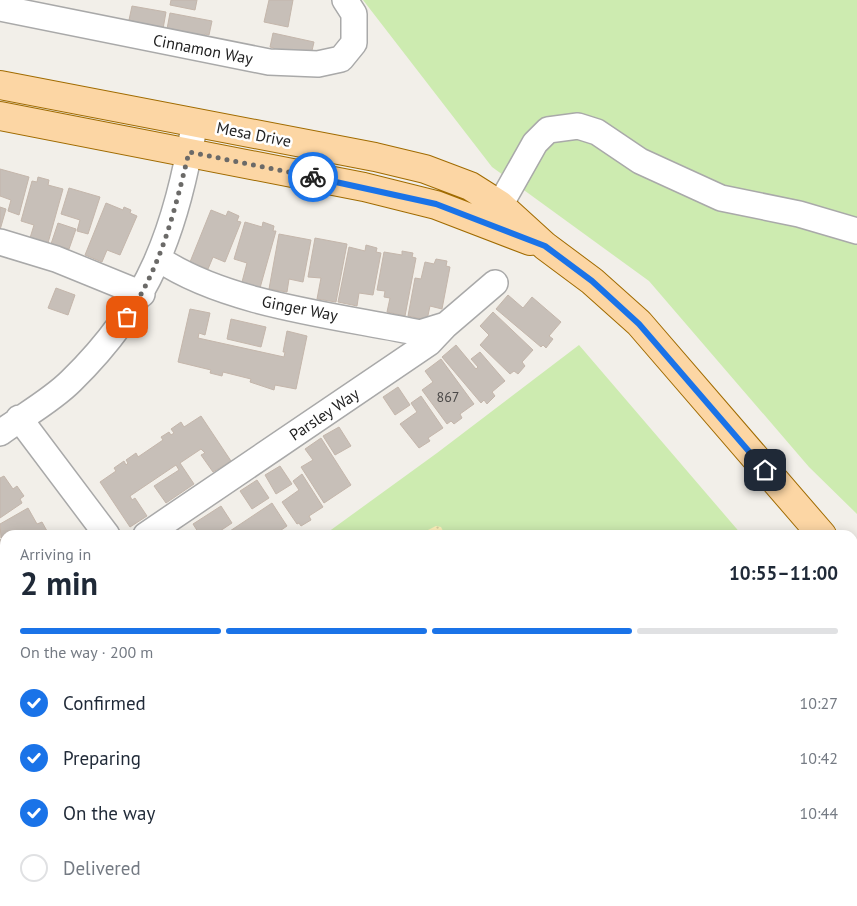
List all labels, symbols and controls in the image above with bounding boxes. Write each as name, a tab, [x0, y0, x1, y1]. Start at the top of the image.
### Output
street label: Cinnamon Way	[151, 30, 255, 69]
street label: Mesa Drive	[215, 117, 293, 151]
courier	[288, 152, 338, 202]
icon: bike	[299, 163, 327, 191]
street label: Ginger Way	[260, 291, 340, 325]
pin	[106, 296, 148, 338]
icon: bag	[113, 303, 141, 331]
street label: Parsley Way	[285, 383, 363, 445]
house number: 867	[437, 388, 459, 406]
pin	[744, 449, 786, 491]
icon: home	[751, 456, 779, 484]
text: Arriving in	[20, 544, 91, 564]
text: 10:55–11:00	[729, 561, 838, 585]
text: 2 min	[20, 562, 98, 604]
text: On the way · 200 m	[20, 642, 153, 662]
icon: check	[20, 689, 48, 717]
text: Confirmed	[63, 691, 146, 715]
text: 10:27	[800, 693, 838, 713]
icon: check	[20, 744, 48, 772]
text: Preparing	[63, 746, 141, 770]
text: 10:42	[800, 748, 838, 768]
icon: check	[20, 799, 48, 827]
text: On the way	[63, 801, 155, 825]
text: 10:44	[800, 803, 838, 823]
text: Delivered	[63, 856, 141, 880]

